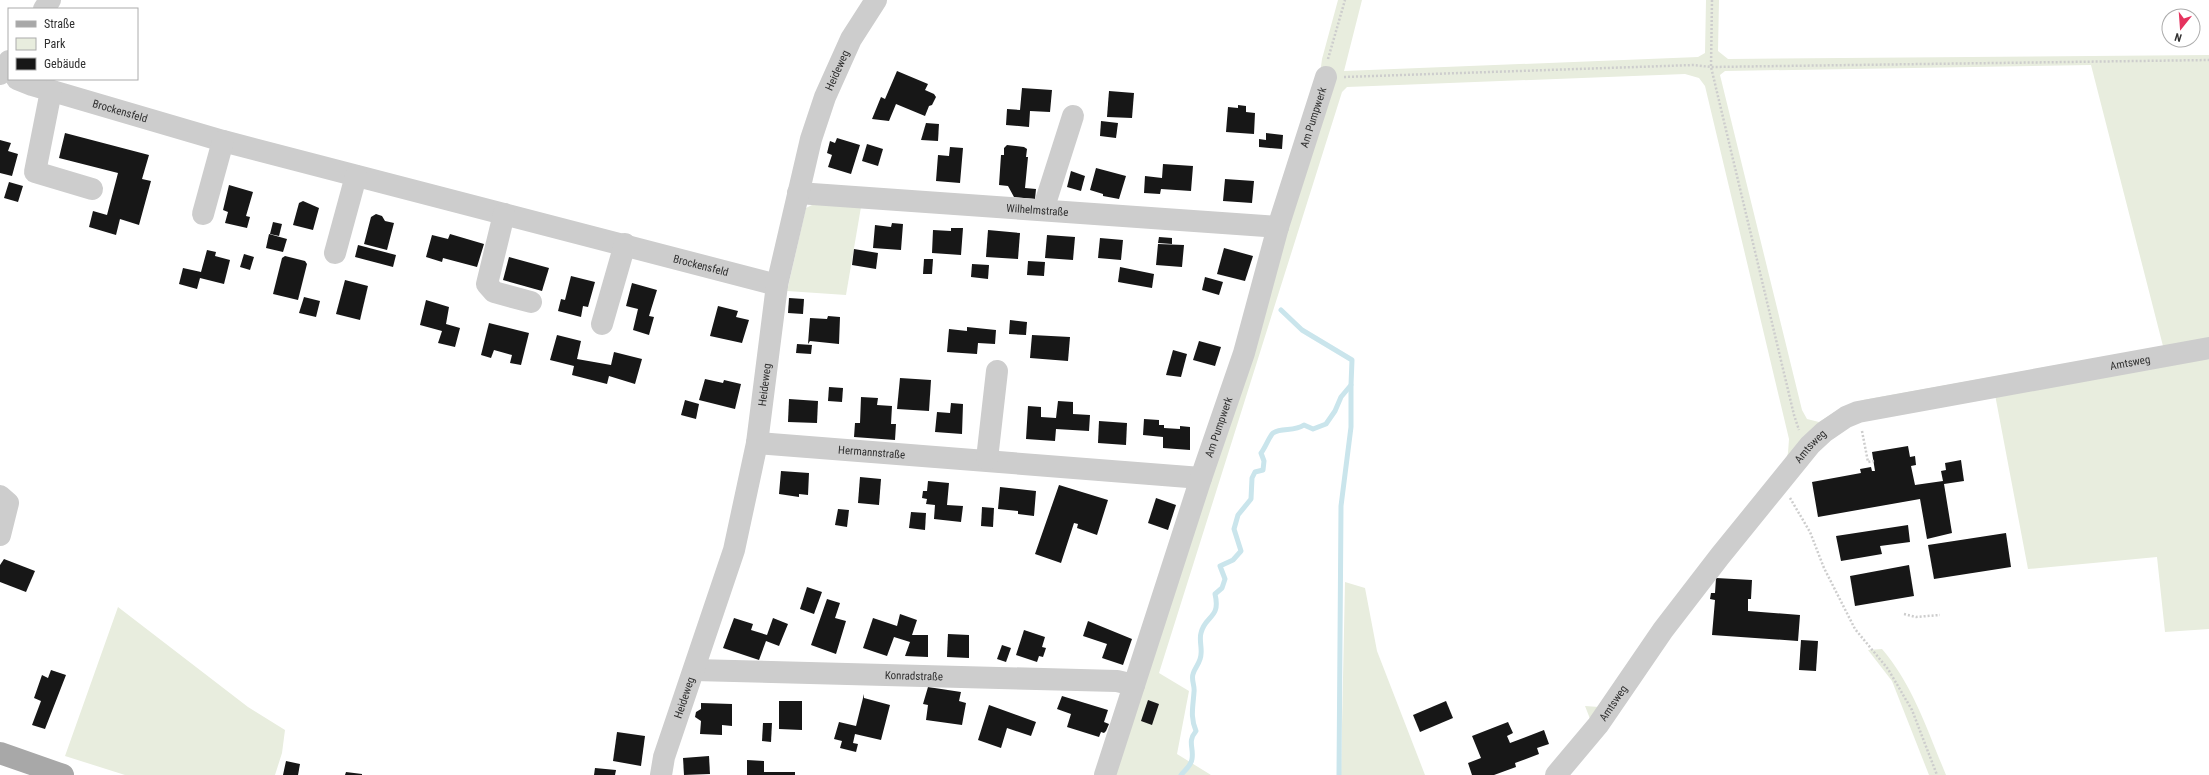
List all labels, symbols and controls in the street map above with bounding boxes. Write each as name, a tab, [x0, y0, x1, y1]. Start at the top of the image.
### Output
legend	[8, 8, 138, 80]
north arrow	[2161, 8, 2201, 48]
text: Straße	[44, 17, 75, 31]
text: N	[2173, 30, 2183, 44]
text: Park	[44, 37, 66, 51]
street label: Heideweg	[822, 48, 852, 92]
text: Gebäude	[44, 57, 86, 71]
street label: Am Pumpwerk	[1297, 85, 1329, 149]
street label: Brockensfeld	[91, 97, 149, 125]
street label: Wilhelmstraße	[1006, 201, 1069, 219]
street label: Brockensfeld	[672, 252, 730, 279]
street label: Amtsweg	[2109, 352, 2151, 372]
street label: Heideweg	[755, 363, 774, 407]
street label: Am Pumpwerk	[1202, 395, 1235, 459]
street label: Amtsweg	[1792, 427, 1829, 465]
street label: Hermannstraße	[838, 443, 906, 461]
street label: Konradstraße	[885, 668, 943, 683]
street label: Heideweg	[671, 675, 697, 720]
street label: Amtsweg	[1596, 683, 1630, 723]

